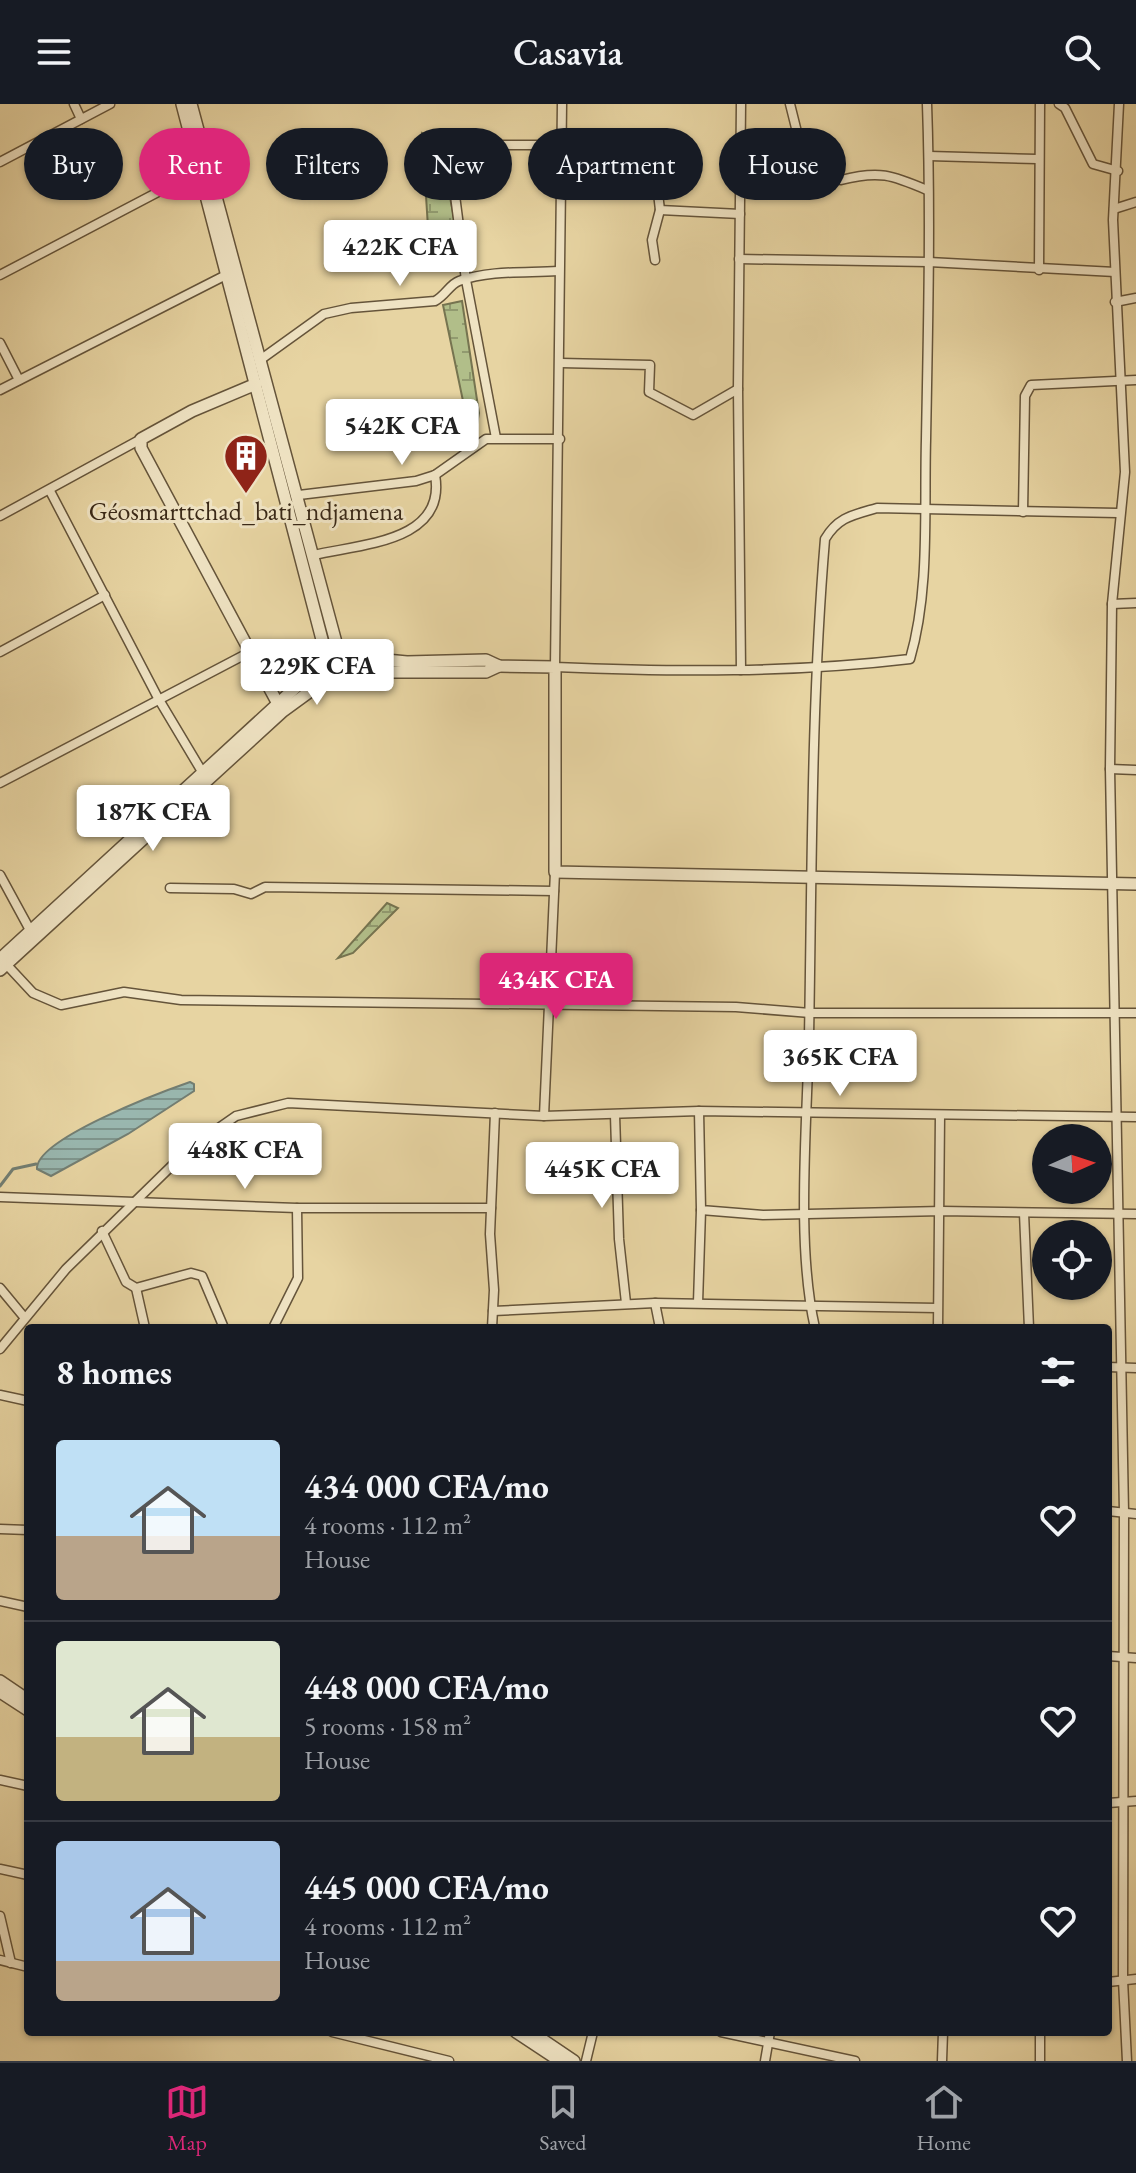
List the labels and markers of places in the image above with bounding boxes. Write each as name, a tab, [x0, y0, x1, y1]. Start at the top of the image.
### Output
pin: 422K CFA	[317, 220, 483, 288]
pin: 542K CFA	[319, 399, 485, 467]
building icon: Géosmarttchad_bati_ndjamena	[222, 432, 270, 495]
place label: Géosmarttchad_bati_ndjamena	[89, 494, 404, 528]
pin: 229K CFA	[234, 639, 400, 707]
pin: 187K CFA	[70, 785, 236, 853]
pin: 434K CFA	[473, 953, 639, 1021]
pin: 365K CFA	[757, 1030, 923, 1098]
pin: 448K CFA	[162, 1123, 328, 1191]
pin: 445K CFA	[519, 1142, 685, 1210]

